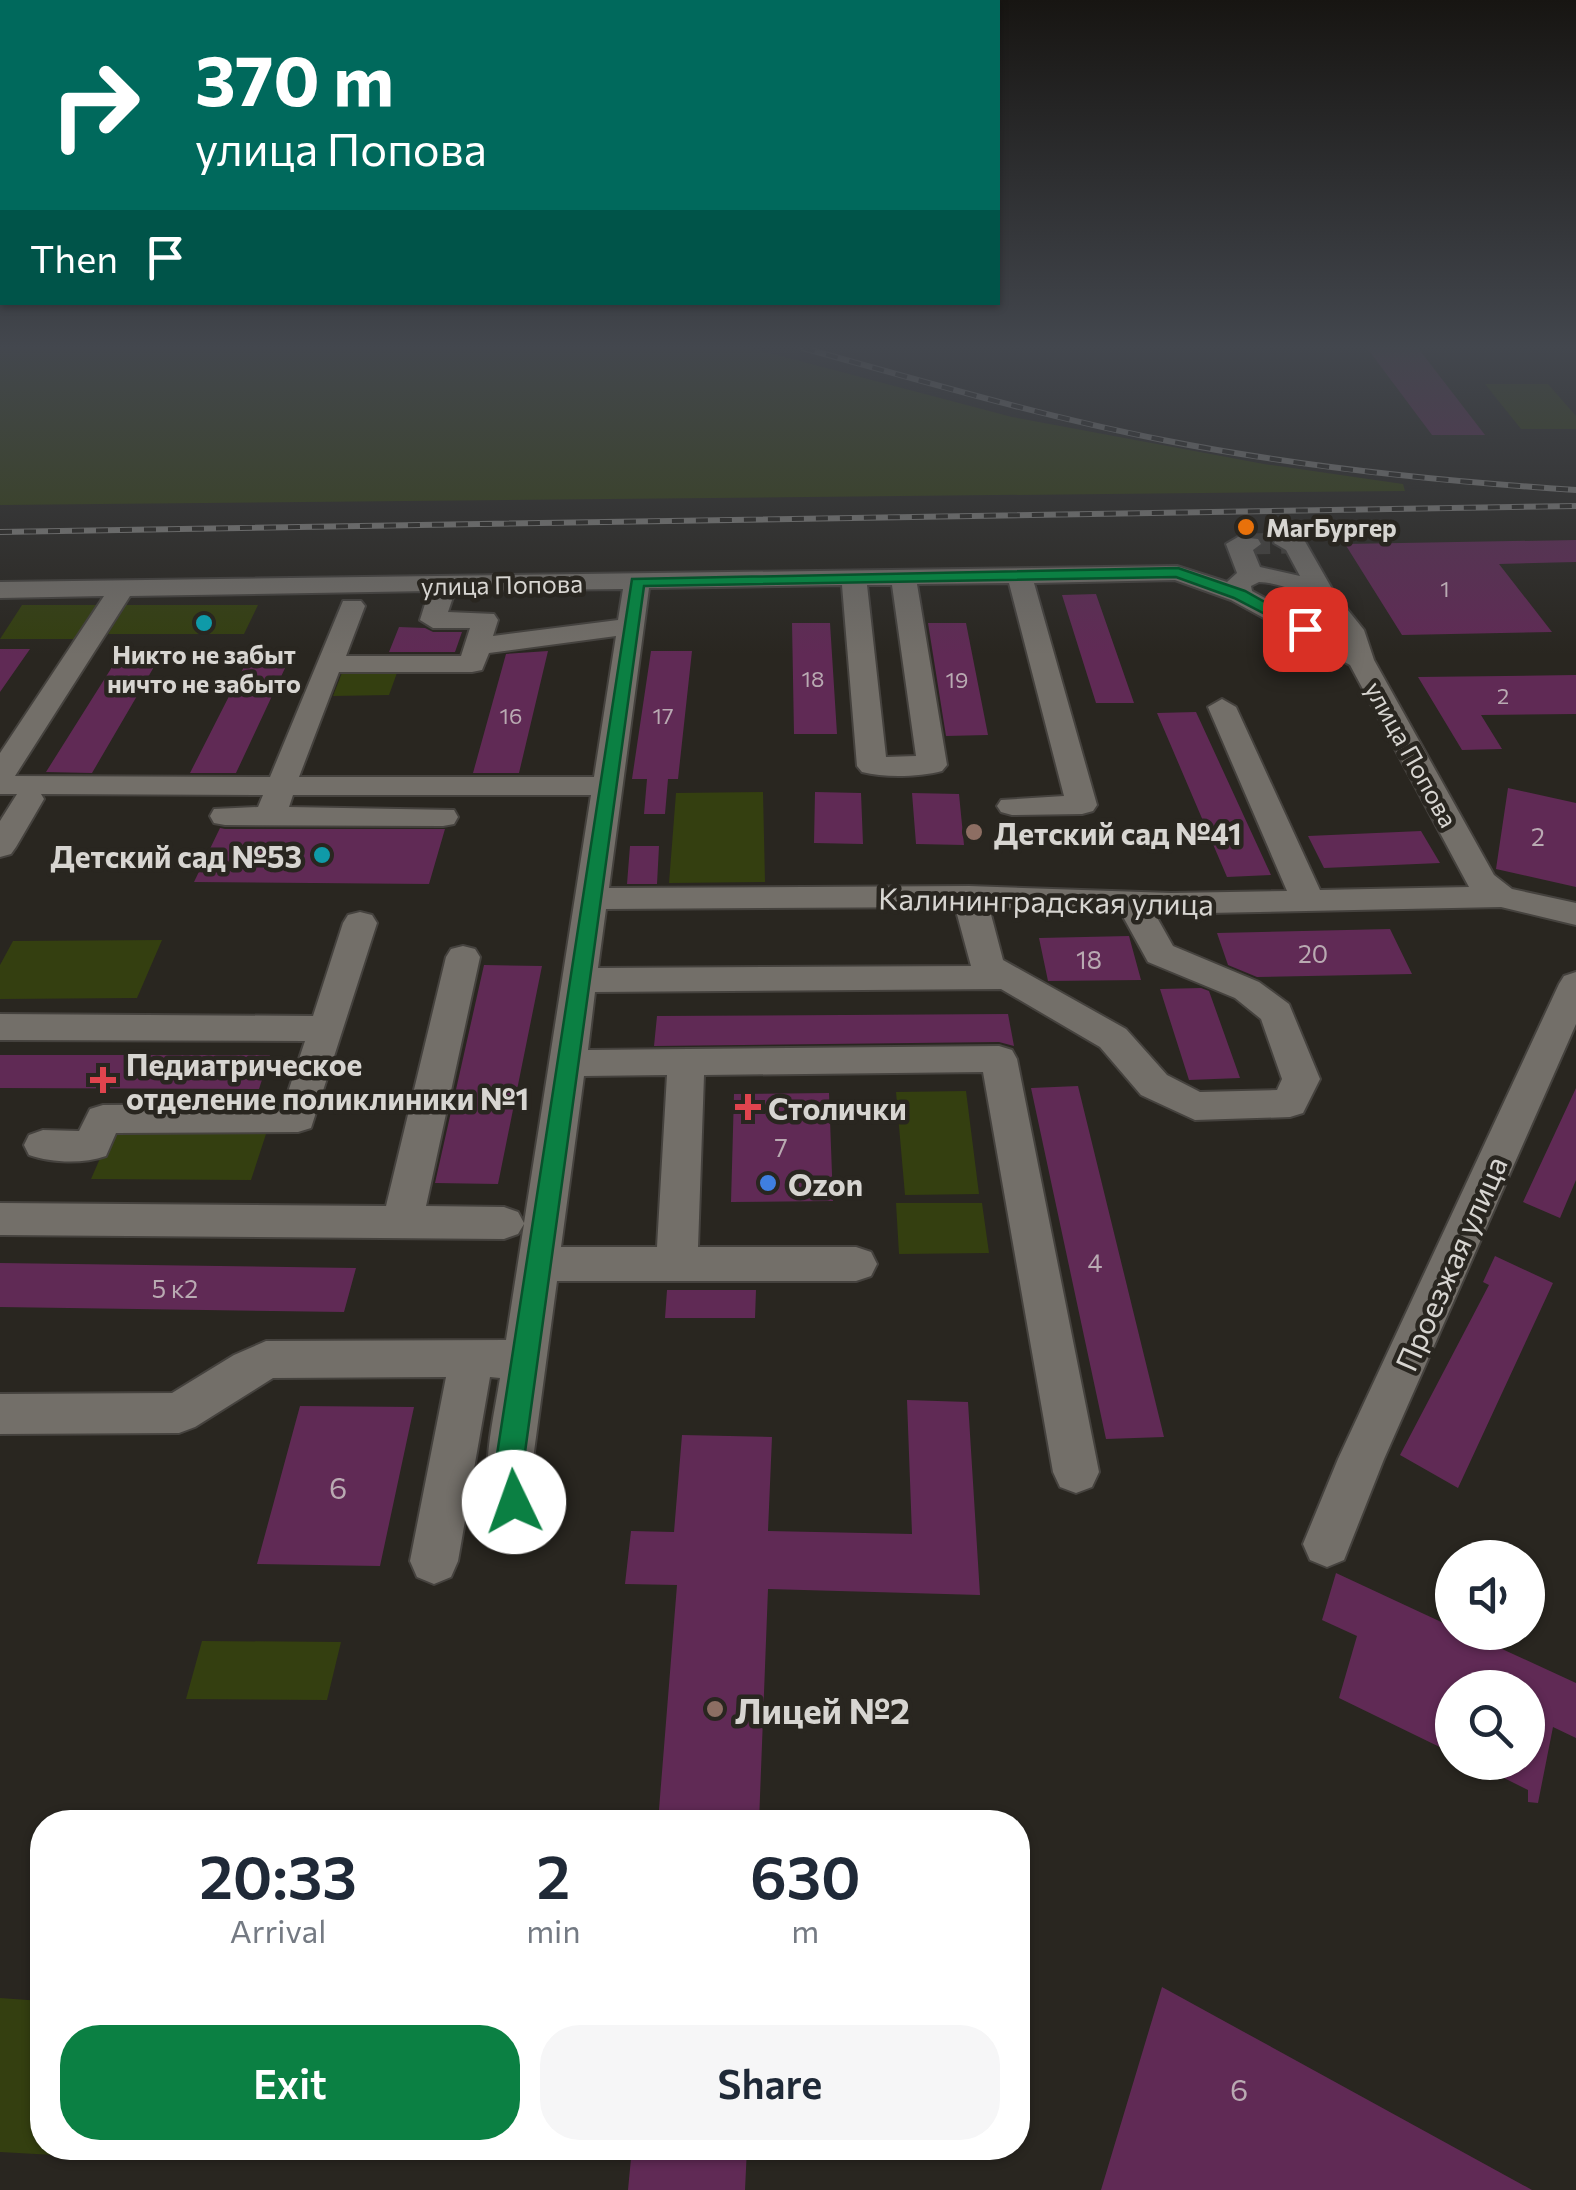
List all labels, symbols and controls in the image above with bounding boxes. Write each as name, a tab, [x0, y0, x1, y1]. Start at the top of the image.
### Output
text: 370 m	[195, 35, 394, 120]
icon: right	[30, 40, 160, 170]
text: улица Попова	[195, 120, 487, 175]
icon: arrive	[138, 230, 193, 285]
text: Then	[30, 234, 118, 281]
place label: МагБургер	[1266, 512, 1397, 542]
marker: МагБургер	[1235, 516, 1257, 538]
street label: улица Попова	[421, 568, 583, 600]
house number: 1	[1440, 575, 1450, 602]
pin	[1263, 587, 1348, 672]
icon: arrive	[1278, 602, 1333, 657]
marker: Никто не забыт ничто не забыто	[193, 612, 215, 634]
place label: Никто не забыт ничто не забыто	[107, 639, 301, 698]
house number: 18	[802, 665, 824, 692]
house number: 19	[946, 666, 968, 693]
street label: улица Попова	[1360, 676, 1464, 832]
house number: 2	[1497, 682, 1509, 709]
house number: 16	[500, 702, 522, 729]
house number: 17	[652, 702, 674, 729]
place label: Детский сад №41	[994, 814, 1242, 851]
marker: Детский сад №41	[963, 821, 985, 843]
house number: 2	[1531, 821, 1545, 851]
place label: Детский сад №53	[50, 837, 302, 874]
marker: Детский сад №53	[311, 844, 333, 866]
street label: Калининградская улица	[878, 879, 1214, 921]
house number: 20	[1298, 938, 1328, 968]
house number: 18	[1076, 944, 1102, 974]
place label: Педиатрическое отделение поликлиники №1	[126, 1045, 529, 1116]
marker: Педиатрическое отделение поликлиники №1	[90, 1067, 116, 1093]
place label: Столички	[768, 1089, 907, 1126]
marker: Столички	[737, 1096, 759, 1118]
house number: 7	[774, 1132, 788, 1162]
street label: Проезжая улица	[1386, 1150, 1514, 1376]
place label: Ozon	[788, 1165, 863, 1202]
marker: Ozon	[757, 1172, 779, 1194]
house number: 4	[1087, 1247, 1103, 1277]
house number: 5 к2	[152, 1273, 198, 1303]
position arrow	[462, 1450, 566, 1554]
house number: 6	[329, 1468, 347, 1505]
map controls	[1435, 1540, 1545, 1780]
button: sound	[1435, 1540, 1545, 1650]
button: search	[1435, 1670, 1545, 1780]
place label: Лицей №2	[735, 1688, 910, 1731]
marker: Лицей №2	[704, 1698, 726, 1720]
text: 20:33	[199, 1838, 357, 1911]
text: 2	[536, 1838, 570, 1911]
text: 630	[750, 1838, 861, 1911]
text: Arrival	[230, 1910, 326, 1950]
text: min	[526, 1910, 581, 1950]
text: m	[791, 1910, 819, 1950]
button: Exit	[60, 2025, 520, 2140]
button: Share	[540, 2025, 1000, 2140]
house number: 6	[1230, 2070, 1248, 2107]

